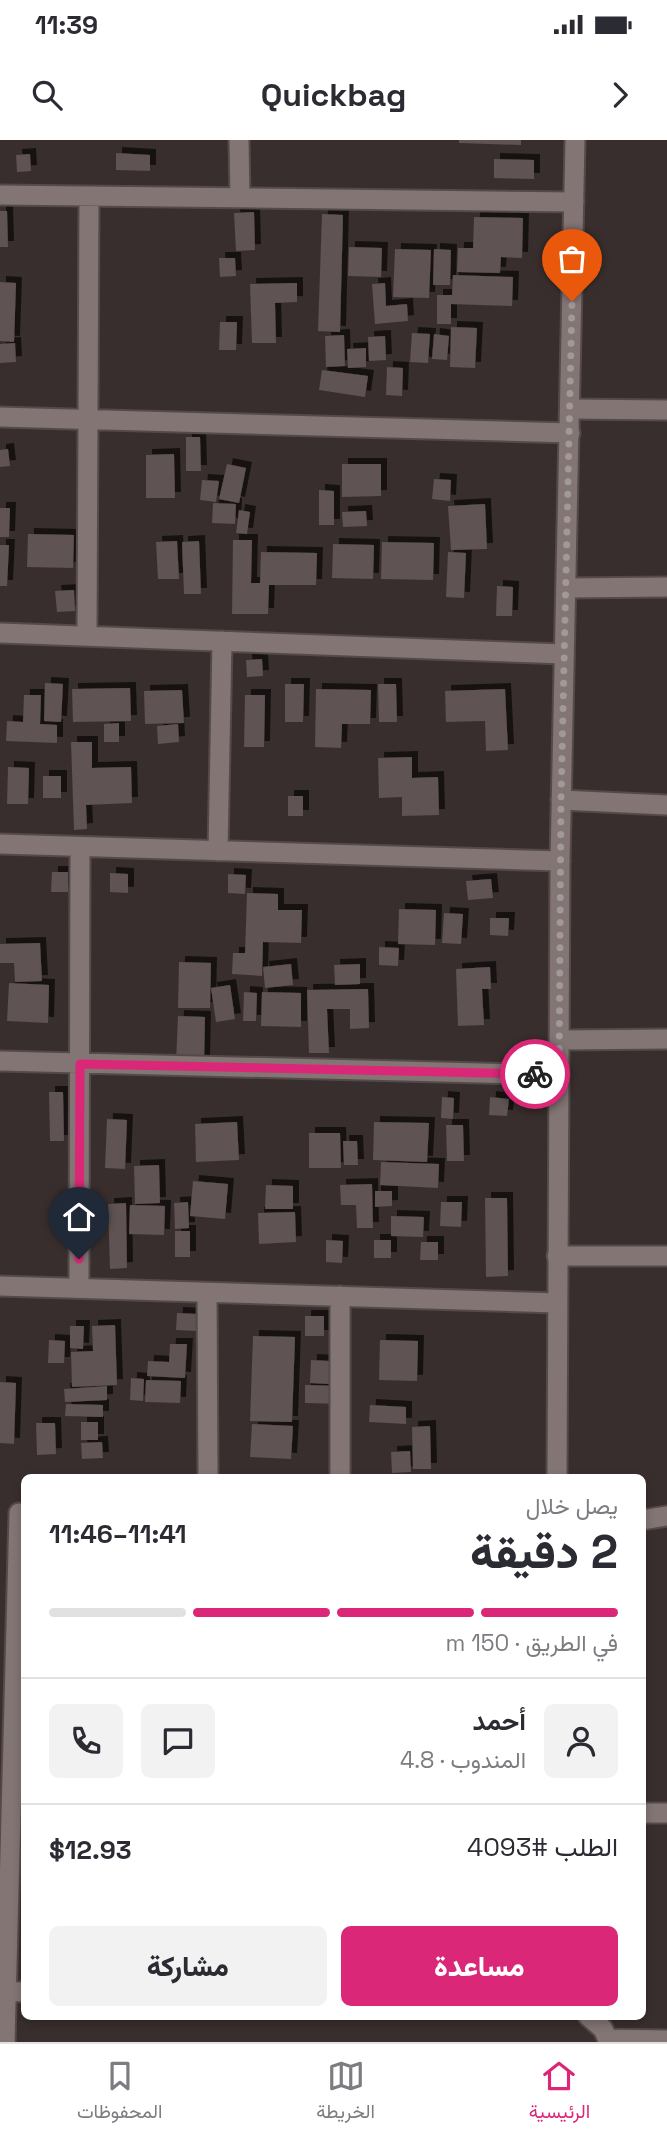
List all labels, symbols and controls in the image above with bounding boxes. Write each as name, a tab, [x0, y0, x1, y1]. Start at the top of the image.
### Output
text: 11:39	[35, 8, 98, 42]
text: Quickbag	[261, 75, 406, 115]
icon: search	[28, 76, 66, 114]
icon: forward	[601, 76, 639, 114]
pin	[542, 229, 602, 301]
icon: bag	[553, 240, 591, 278]
courier	[500, 1039, 570, 1109]
icon: bike	[516, 1055, 554, 1093]
pin	[49, 1187, 109, 1259]
icon: home	[60, 1198, 98, 1236]
text: يصل خلال	[526, 1491, 618, 1521]
text: 11:41–11:46	[49, 1517, 187, 1551]
text: 2 دقيقة	[470, 1523, 618, 1581]
text: في الطريق · 150 m	[445, 1628, 618, 1658]
button: phone	[49, 1704, 123, 1778]
button: chat	[141, 1704, 215, 1778]
text: أحمد	[473, 1704, 526, 1738]
button: person	[544, 1704, 618, 1778]
text: المندوب · 4.8	[400, 1745, 526, 1775]
text: الطلب #4093	[467, 1830, 618, 1864]
text: $12.93	[49, 1833, 132, 1867]
button: مشاركة	[49, 1926, 327, 2006]
button: مساعدة	[341, 1926, 618, 2006]
tab: المحفوظات	[77, 2057, 162, 2128]
tab: الخريطة	[316, 2057, 375, 2128]
tab: الرئيسية	[529, 2057, 590, 2128]

